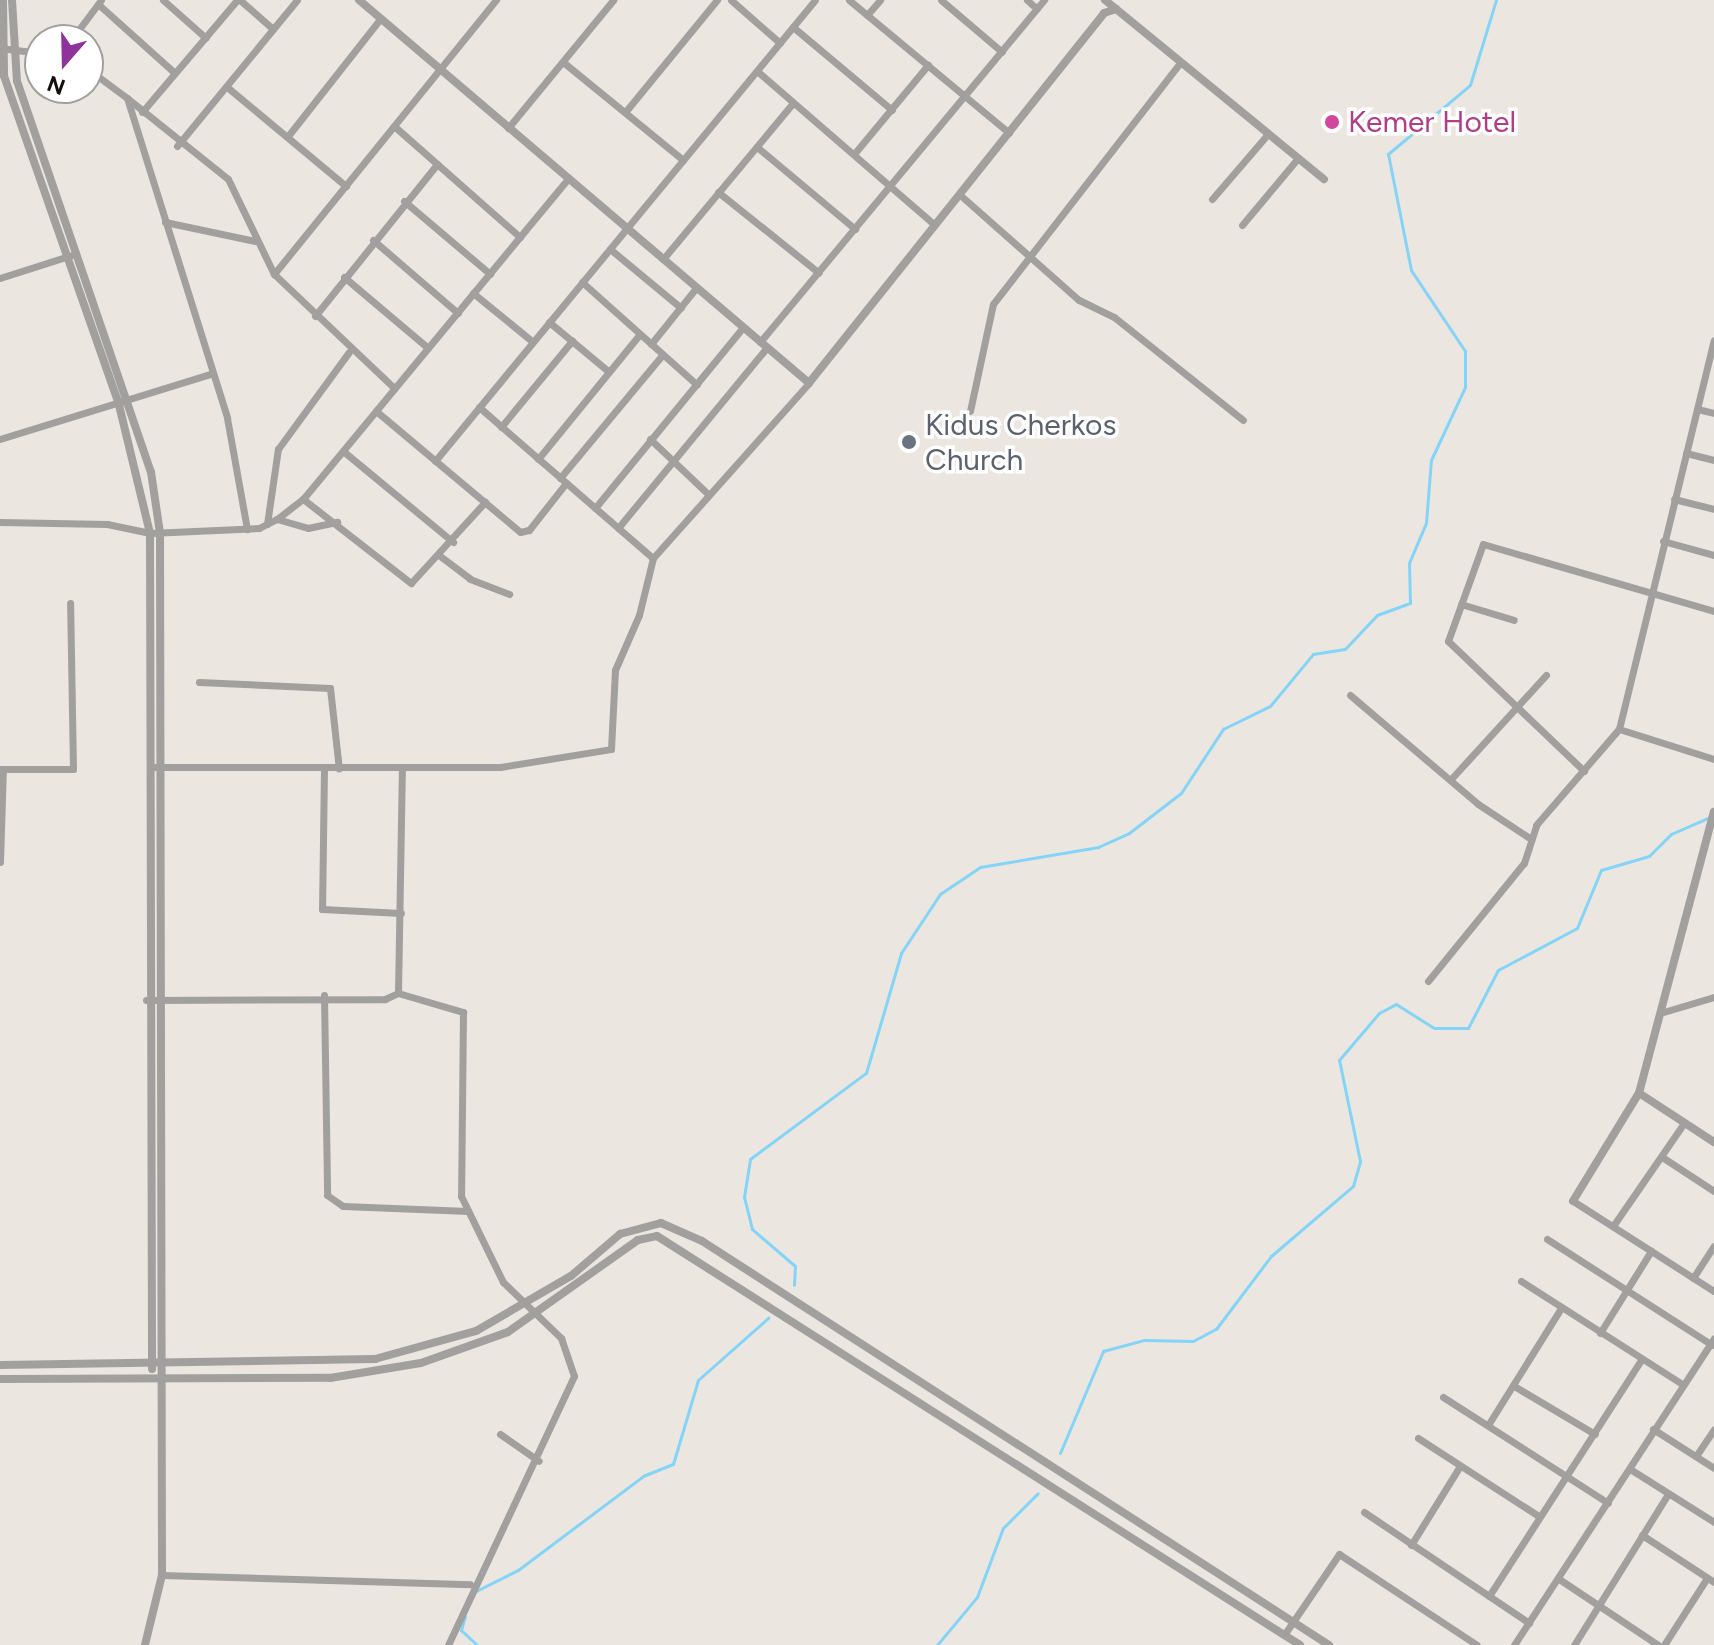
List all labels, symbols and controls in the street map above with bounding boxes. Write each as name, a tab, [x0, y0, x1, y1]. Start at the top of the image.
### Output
north arrow	[24, 24, 104, 104]
text: N	[44, 70, 69, 101]
place label: Kemer Hotel	[1348, 104, 1516, 140]
marker: Kemer Hotel	[1323, 113, 1341, 131]
place label: Kidus Cherkos Church	[925, 407, 1116, 478]
marker: Kidus Cherkos Church	[900, 433, 918, 451]

